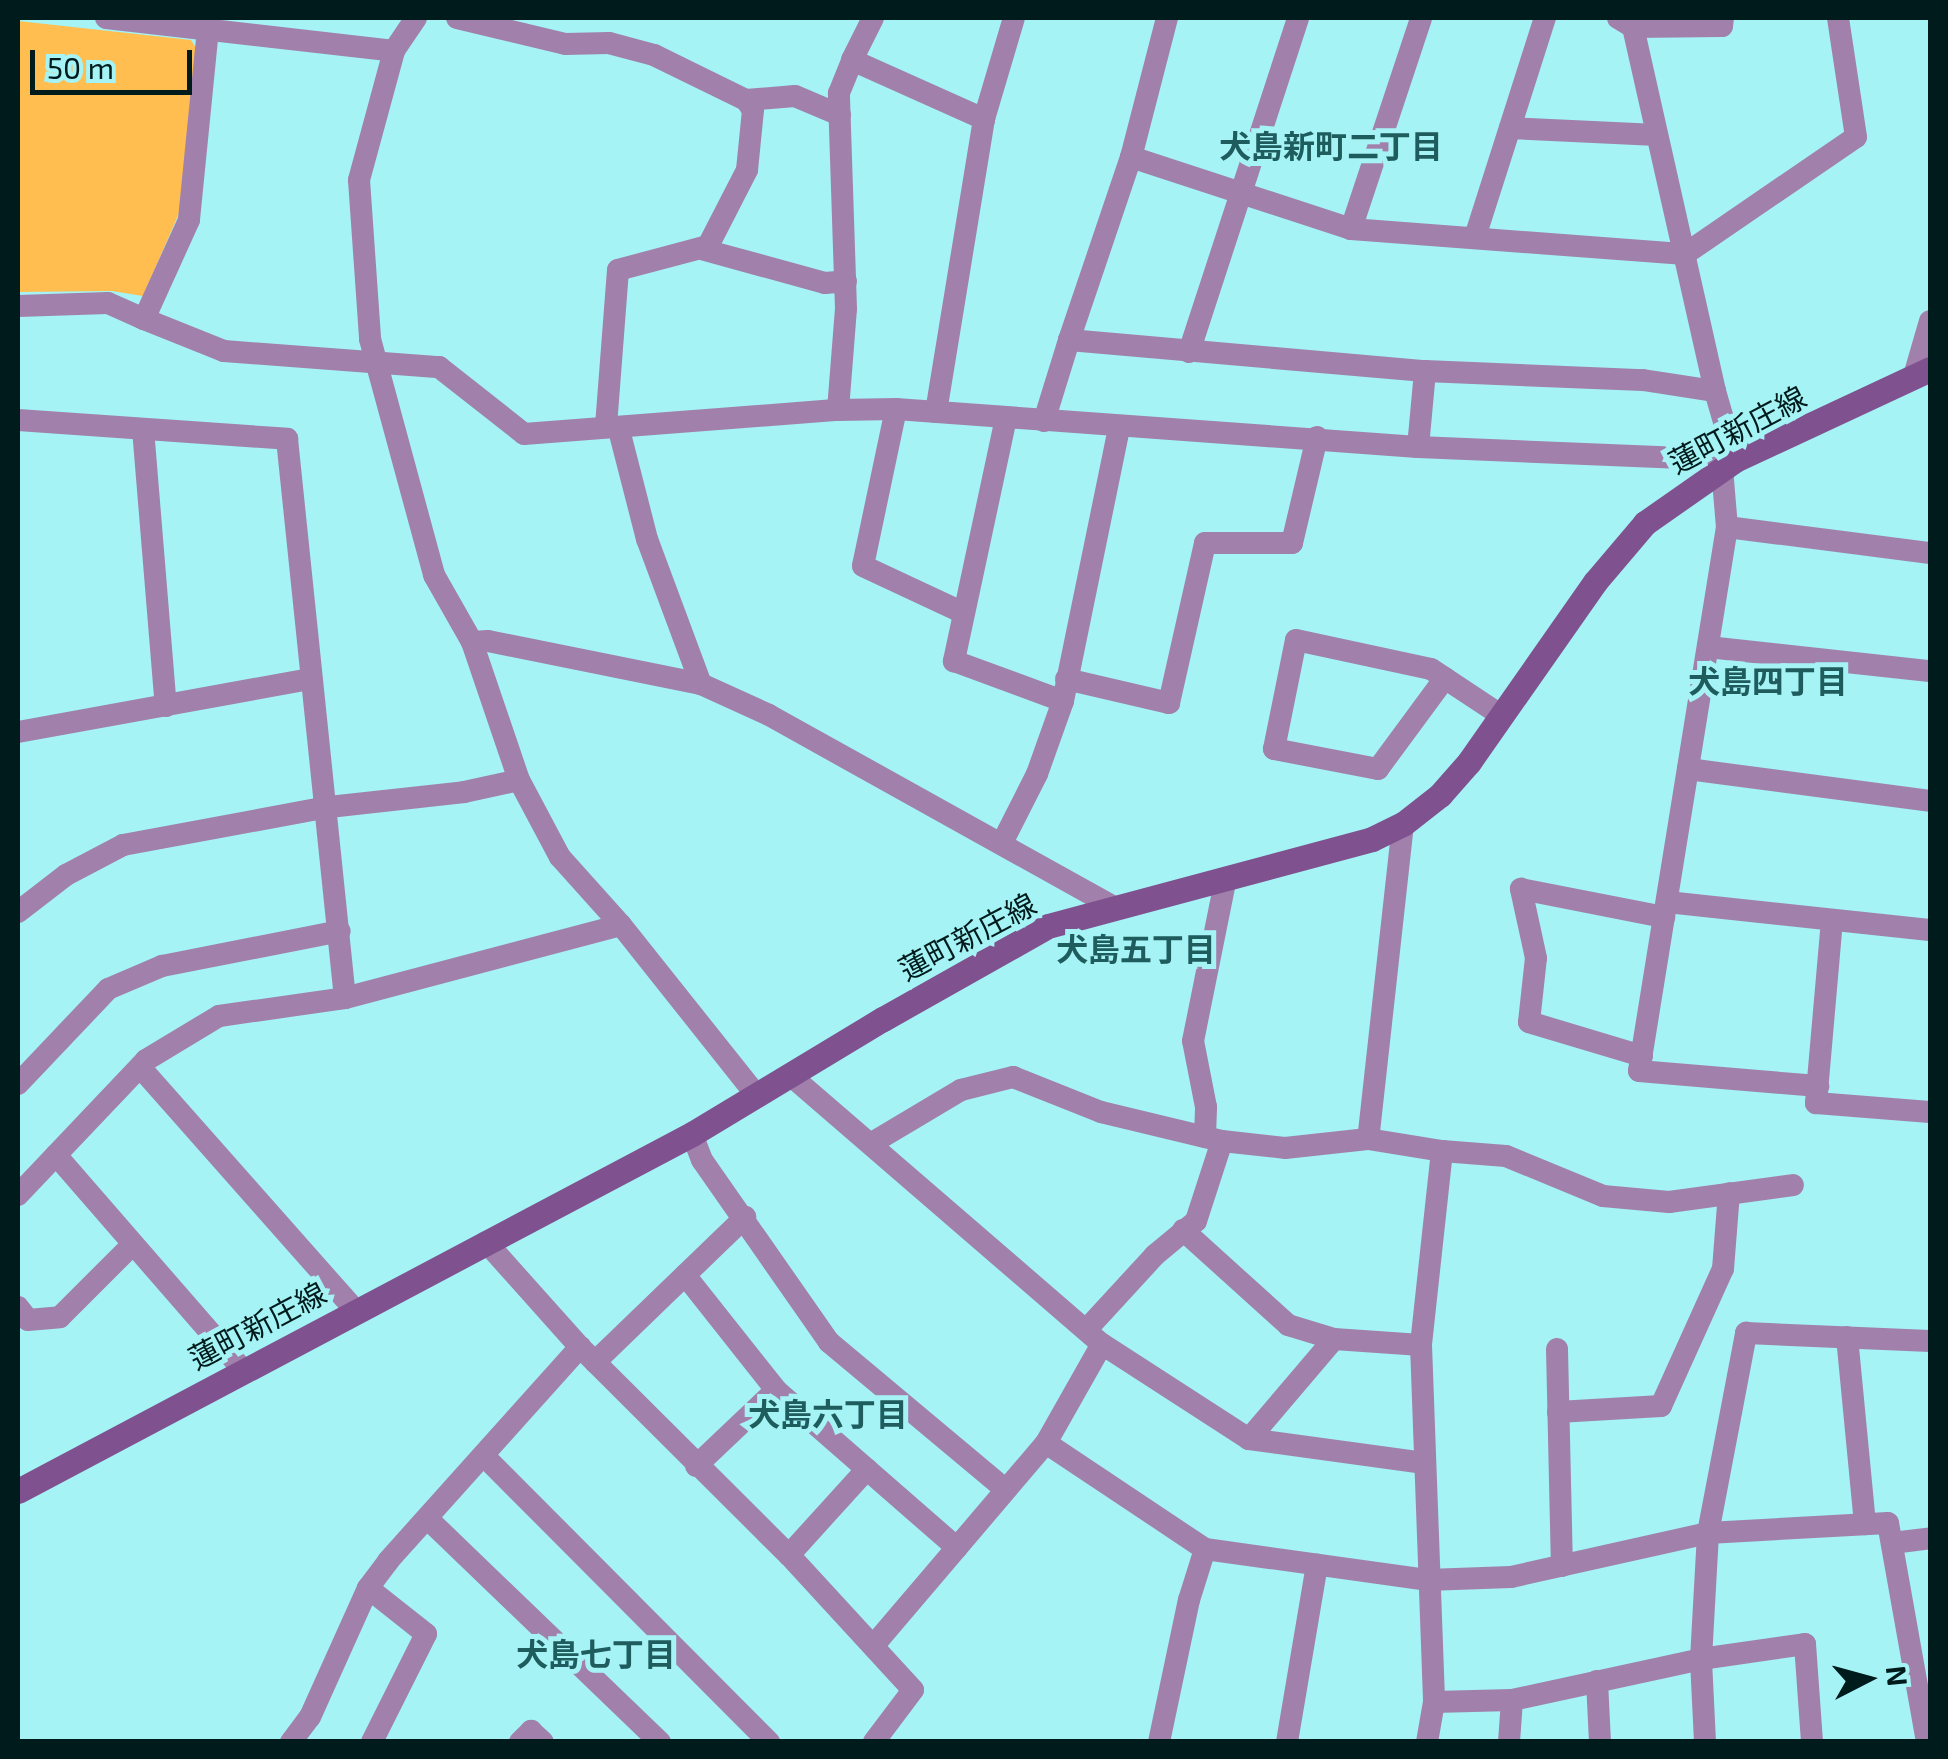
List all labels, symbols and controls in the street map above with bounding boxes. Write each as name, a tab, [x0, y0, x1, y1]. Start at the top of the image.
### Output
scale bar	[35, 30, 198, 92]
text: 50 m	[47, 49, 114, 85]
district label: 犬島新町二丁目	[1219, 126, 1443, 164]
street label: 蓮町新庄線	[1662, 378, 1812, 480]
district label: 犬島四丁目	[1688, 661, 1848, 699]
street label: 蓮町新庄線	[892, 885, 1042, 987]
district label: 犬島五丁目	[1056, 929, 1216, 967]
street label: 蓮町新庄線	[182, 1274, 332, 1376]
district label: 犬島六丁目	[748, 1394, 908, 1432]
north arrow	[1818, 1629, 1918, 1729]
district label: 犬島七丁目	[516, 1634, 676, 1672]
text: N	[1880, 1664, 1916, 1688]

